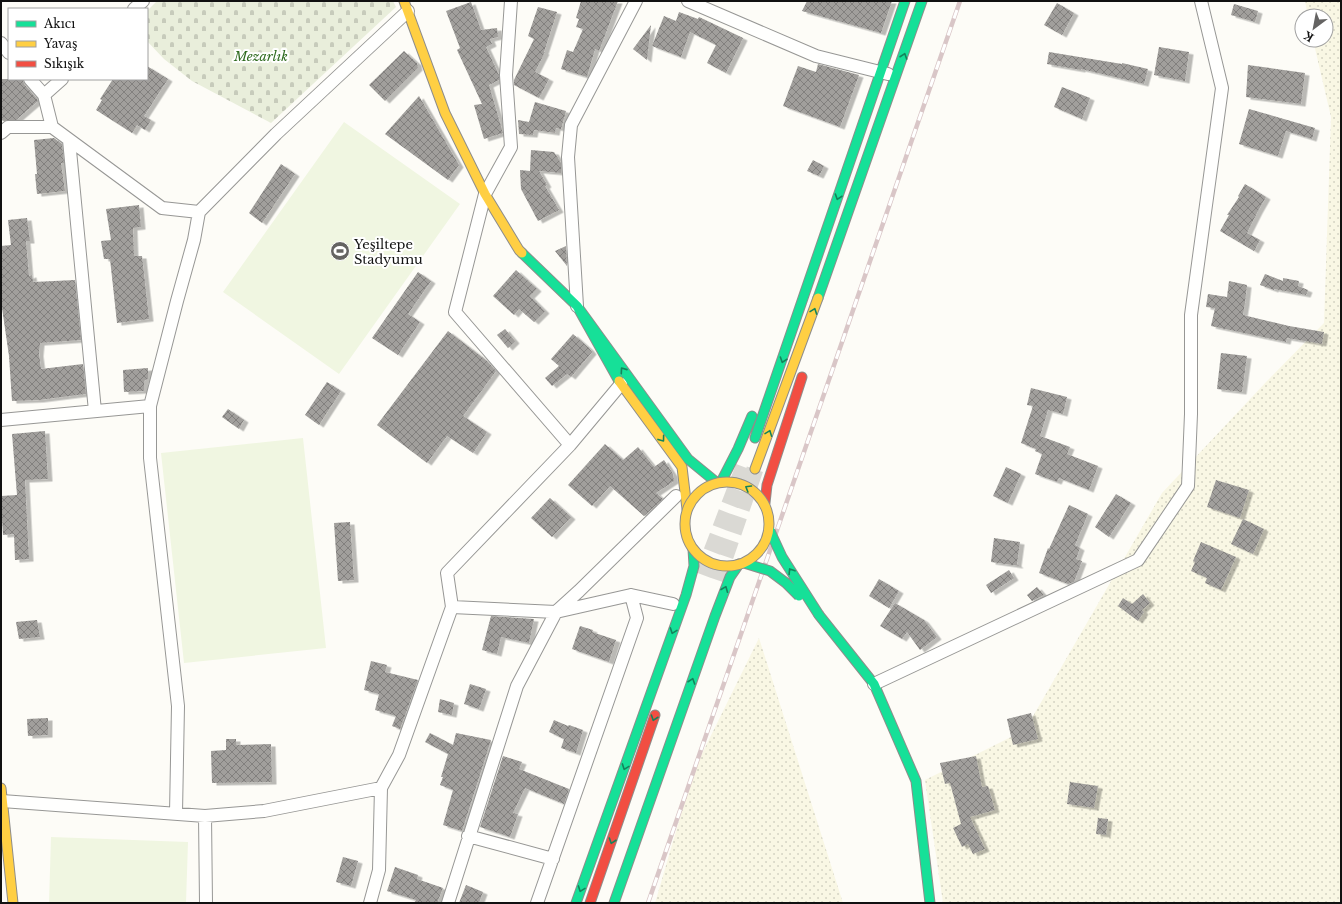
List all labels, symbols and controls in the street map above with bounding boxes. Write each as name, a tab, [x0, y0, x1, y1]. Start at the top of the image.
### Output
legend	[8, 8, 148, 80]
north arrow	[1294, 8, 1334, 48]
text: Akıcı	[43, 16, 75, 31]
text: K	[1300, 28, 1316, 45]
text: Yavaş	[43, 36, 77, 51]
park label: Mezarlık	[233, 48, 288, 65]
one-way arrow	[899, 53, 907, 60]
text: Sıkışık	[44, 56, 85, 71]
one-way arrow	[834, 193, 843, 200]
place label: Yeşiltepe Stadyumu	[353, 236, 423, 268]
sports icon: Yeşiltepe Stadyumu	[329, 240, 351, 262]
one-way arrow	[809, 307, 818, 314]
one-way arrow	[779, 356, 787, 363]
one-way arrow	[621, 367, 628, 374]
one-way arrow	[765, 429, 773, 436]
one-way arrow	[657, 435, 665, 442]
one-way arrow	[745, 485, 752, 492]
one-way arrow	[788, 568, 795, 575]
one-way arrow	[721, 586, 729, 593]
one-way arrow	[670, 628, 678, 635]
one-way arrow	[687, 678, 695, 685]
one-way arrow	[651, 714, 659, 721]
one-way arrow	[621, 763, 629, 770]
one-way arrow	[608, 837, 617, 844]
one-way arrow	[577, 886, 586, 893]

